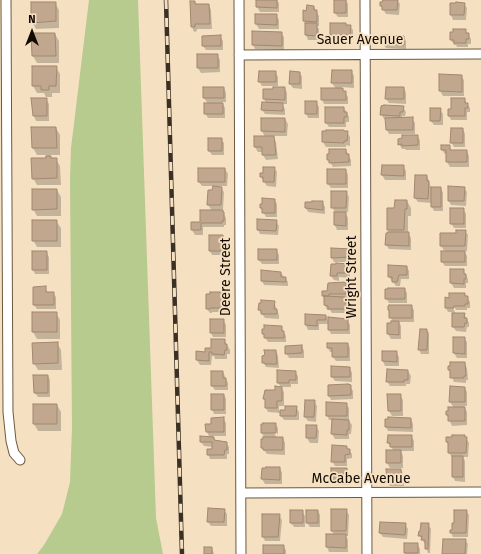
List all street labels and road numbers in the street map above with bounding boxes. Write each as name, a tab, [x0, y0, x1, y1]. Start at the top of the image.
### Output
street label: Sauer Avenue	[317, 32, 403, 48]
street label: Wright Street	[344, 235, 360, 319]
street label: Deere Street	[218, 238, 234, 316]
street label: McCabe Avenue	[311, 471, 411, 487]

